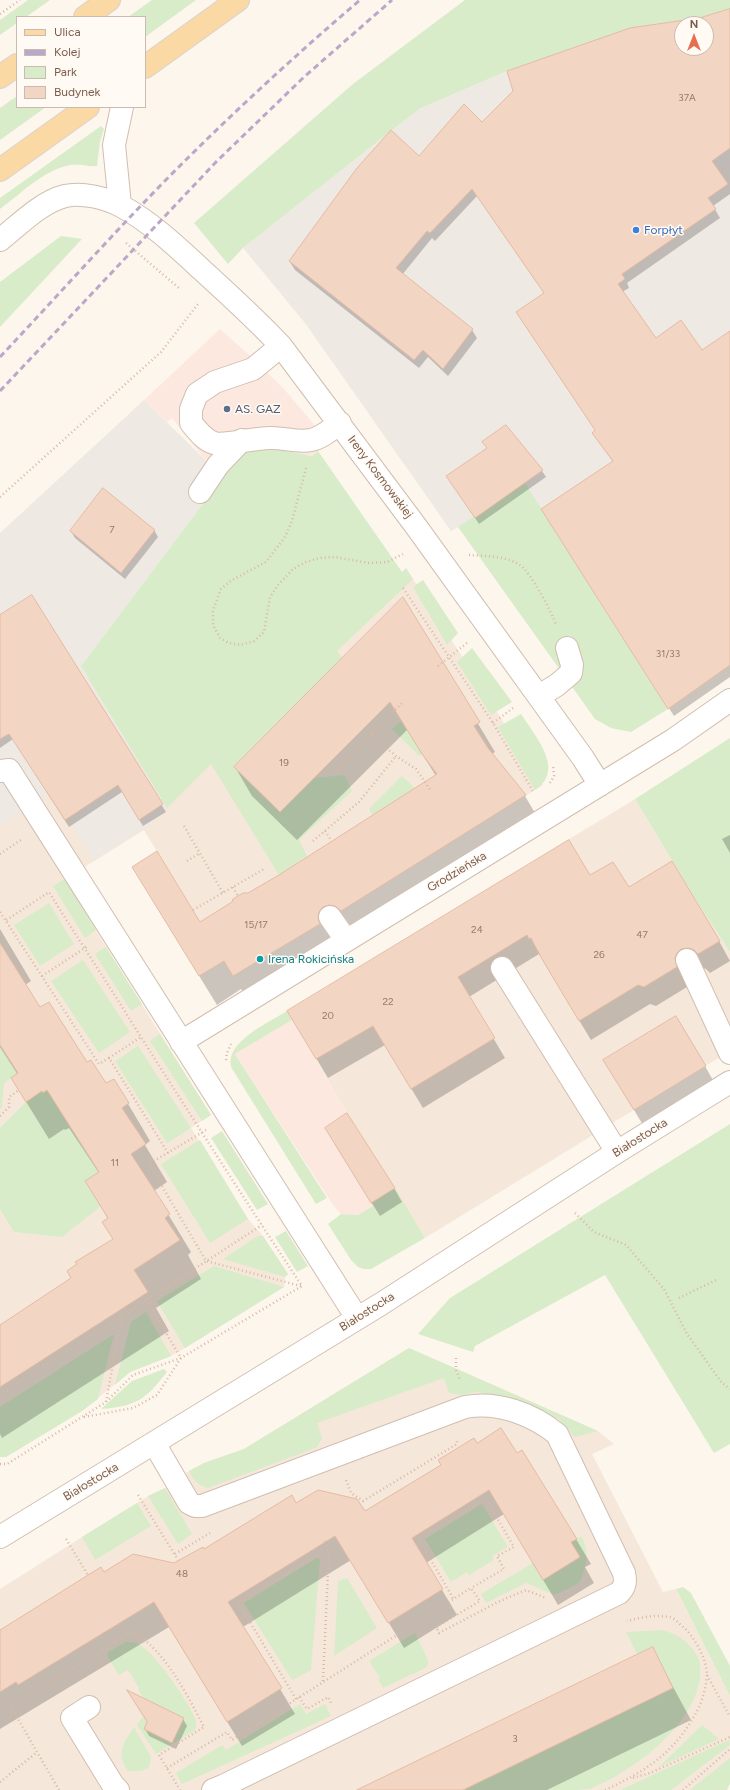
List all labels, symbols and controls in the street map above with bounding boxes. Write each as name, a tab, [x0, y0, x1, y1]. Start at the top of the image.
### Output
legend	[16, 16, 146, 108]
north arrow	[674, 16, 714, 56]
text: N	[690, 18, 698, 31]
text: Ulica	[54, 25, 81, 39]
text: Kolej	[54, 45, 81, 59]
text: Park	[54, 65, 77, 79]
text: Budynek	[54, 85, 100, 99]
house number: 37A	[678, 92, 696, 104]
place label: Forpłyt	[644, 223, 683, 237]
marker: Forpłyt	[631, 225, 641, 235]
place label: AS. GAZ	[235, 402, 281, 416]
marker: AS. GAZ	[222, 404, 232, 414]
street label: Ireny Kosmowskiej	[344, 433, 416, 521]
house number: 7	[109, 524, 115, 536]
house number: 31/33	[656, 648, 680, 660]
house number: 19	[279, 757, 289, 769]
street label: Grodzieńska	[425, 849, 489, 895]
house number: 15/17	[244, 919, 268, 931]
house number: 24	[471, 924, 483, 936]
house number: 47	[636, 929, 648, 941]
house number: 26	[593, 949, 605, 961]
place label: Irena Rokicińska	[268, 952, 354, 966]
marker: Irena Rokicińska	[255, 954, 265, 964]
house number: 22	[382, 996, 394, 1008]
house number: 20	[322, 1010, 334, 1022]
street label: Białostocka	[610, 1115, 670, 1161]
house number: 11	[111, 1157, 119, 1169]
street label: Białostocka	[337, 1289, 397, 1335]
street label: Białostocka	[61, 1460, 121, 1504]
house number: 48	[176, 1568, 188, 1580]
house number: 3	[512, 1733, 518, 1745]

